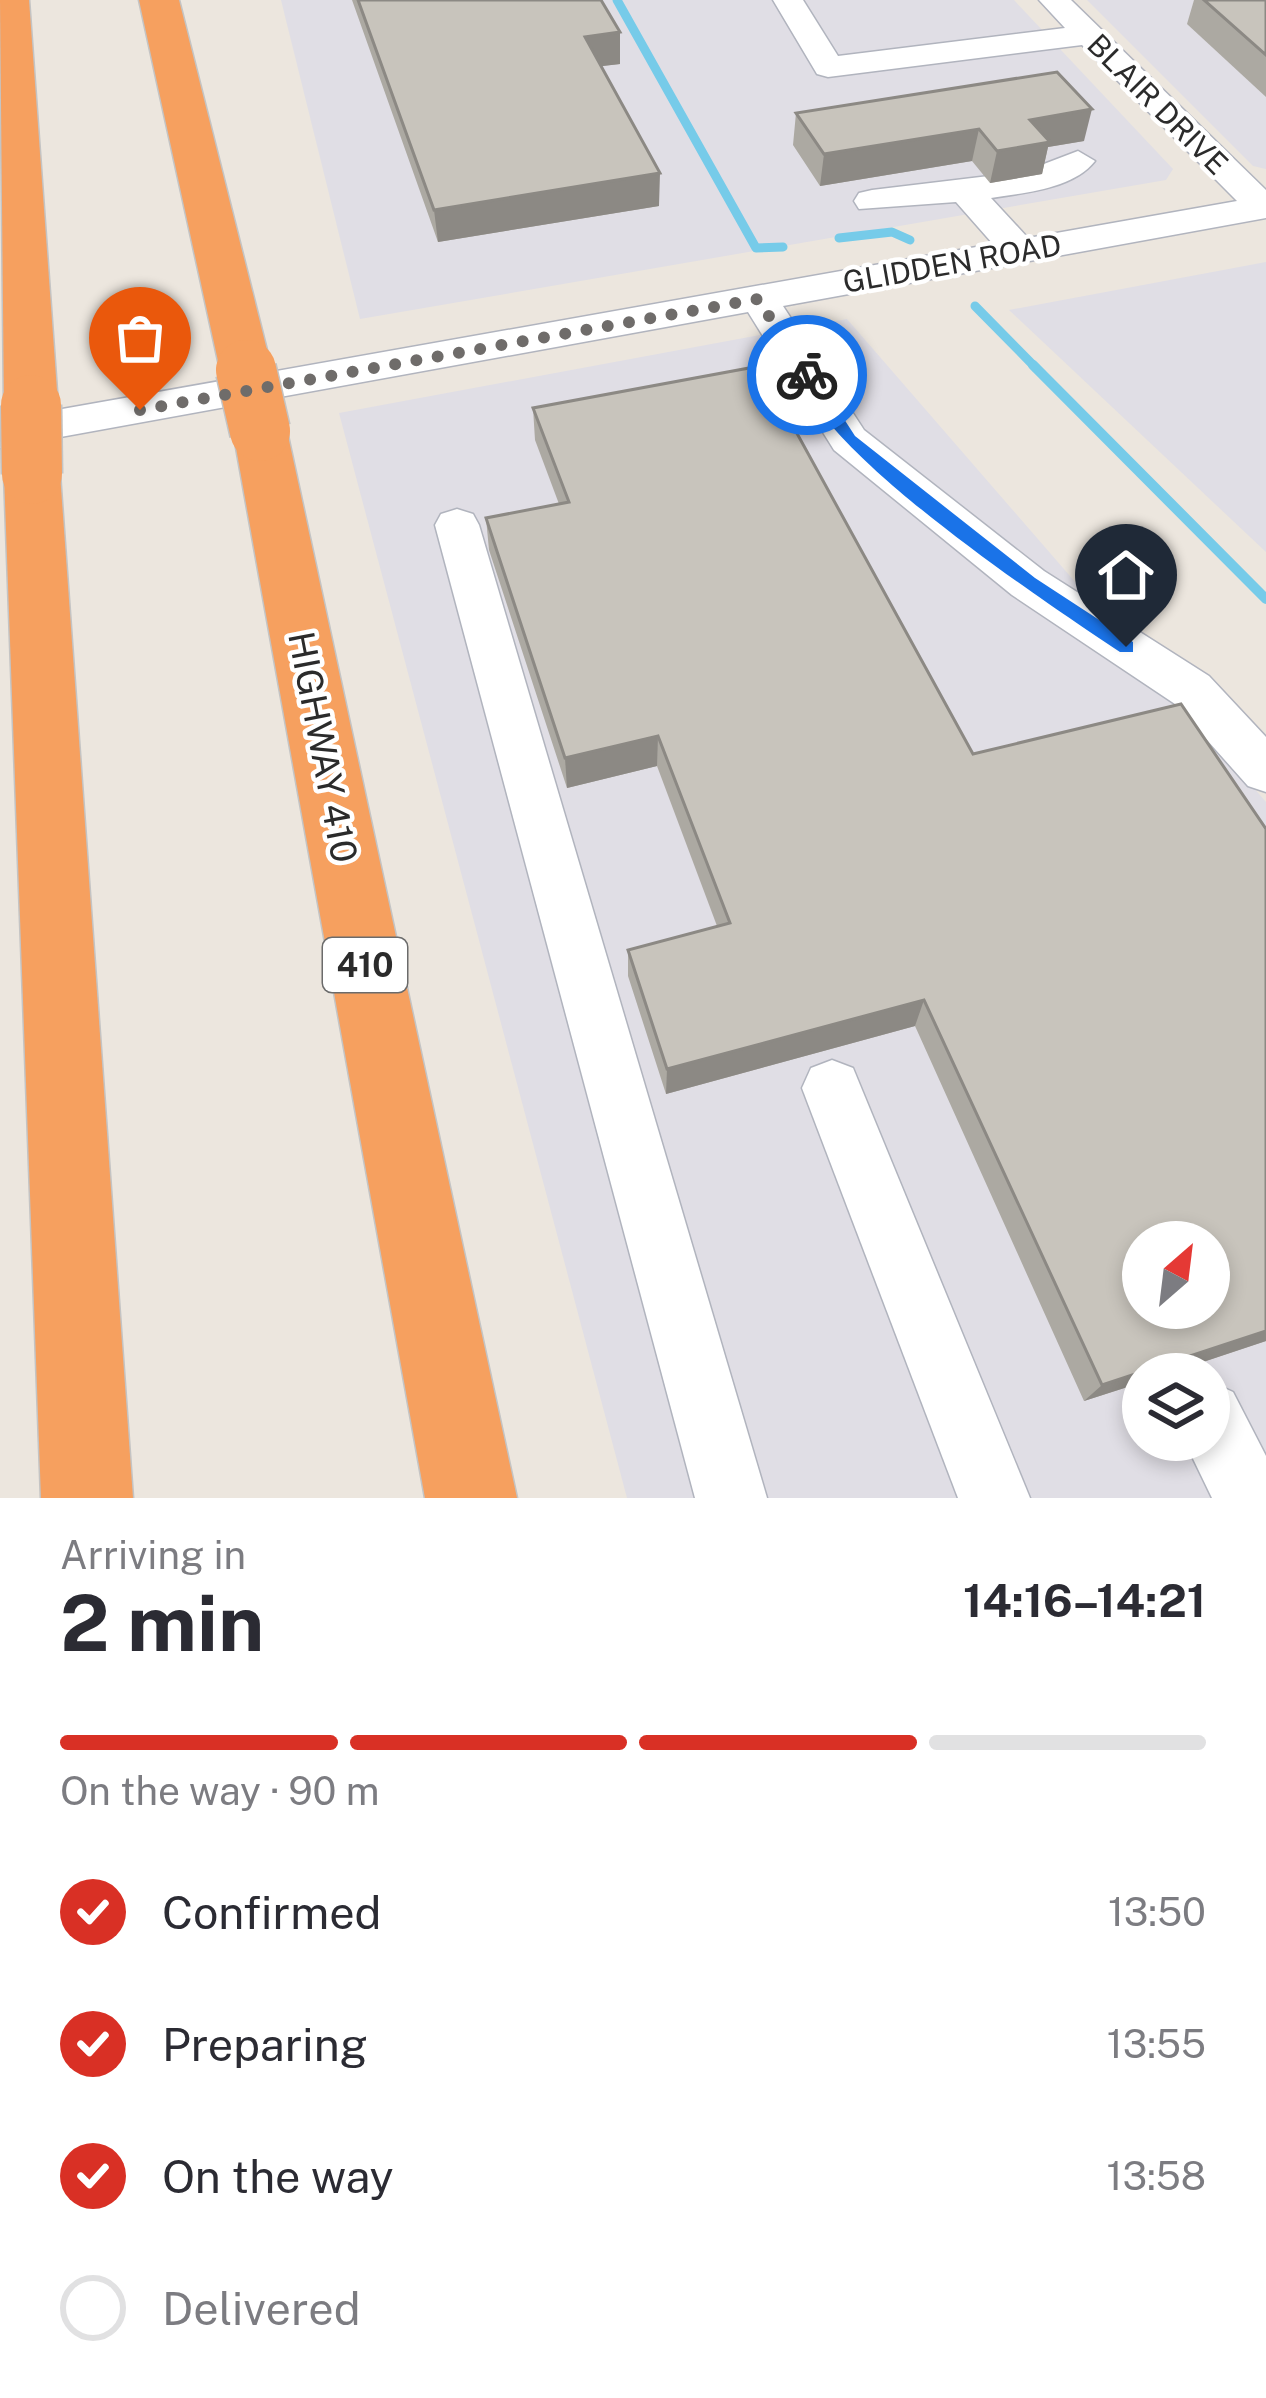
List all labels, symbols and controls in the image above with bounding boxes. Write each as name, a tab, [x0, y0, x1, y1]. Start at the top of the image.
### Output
street label: BLAIR DRIVE	[1080, 26, 1236, 182]
street label: GLIDDEN ROAD	[840, 226, 1064, 300]
pin	[89, 287, 191, 410]
icon: bag	[107, 305, 173, 371]
courier	[747, 315, 867, 435]
icon: bike	[774, 342, 840, 408]
pin	[1075, 524, 1177, 647]
icon: home	[1093, 542, 1159, 608]
street label: HIGHWAY 410	[280, 628, 366, 866]
road number: 410	[323, 938, 407, 992]
north arrow	[1122, 1221, 1230, 1329]
map controls	[1122, 1221, 1230, 1461]
button: layers	[1122, 1353, 1230, 1461]
text: Arriving in	[60, 1532, 246, 1578]
text: 14:16–14:21	[963, 1574, 1206, 1627]
text: 2 min	[60, 1577, 264, 1669]
text: On the way · 90 m	[60, 1768, 379, 1814]
icon: check	[60, 1879, 126, 1945]
text: Confirmed	[162, 1886, 381, 1939]
text: 13:50	[1108, 1889, 1206, 1935]
icon: check	[60, 2011, 126, 2077]
text: Preparing	[162, 2018, 368, 2071]
text: 13:55	[1107, 2021, 1206, 2067]
icon: check	[60, 2143, 126, 2209]
text: On the way	[162, 2150, 394, 2203]
text: 13:58	[1107, 2153, 1206, 2199]
text: Delivered	[162, 2282, 361, 2335]

